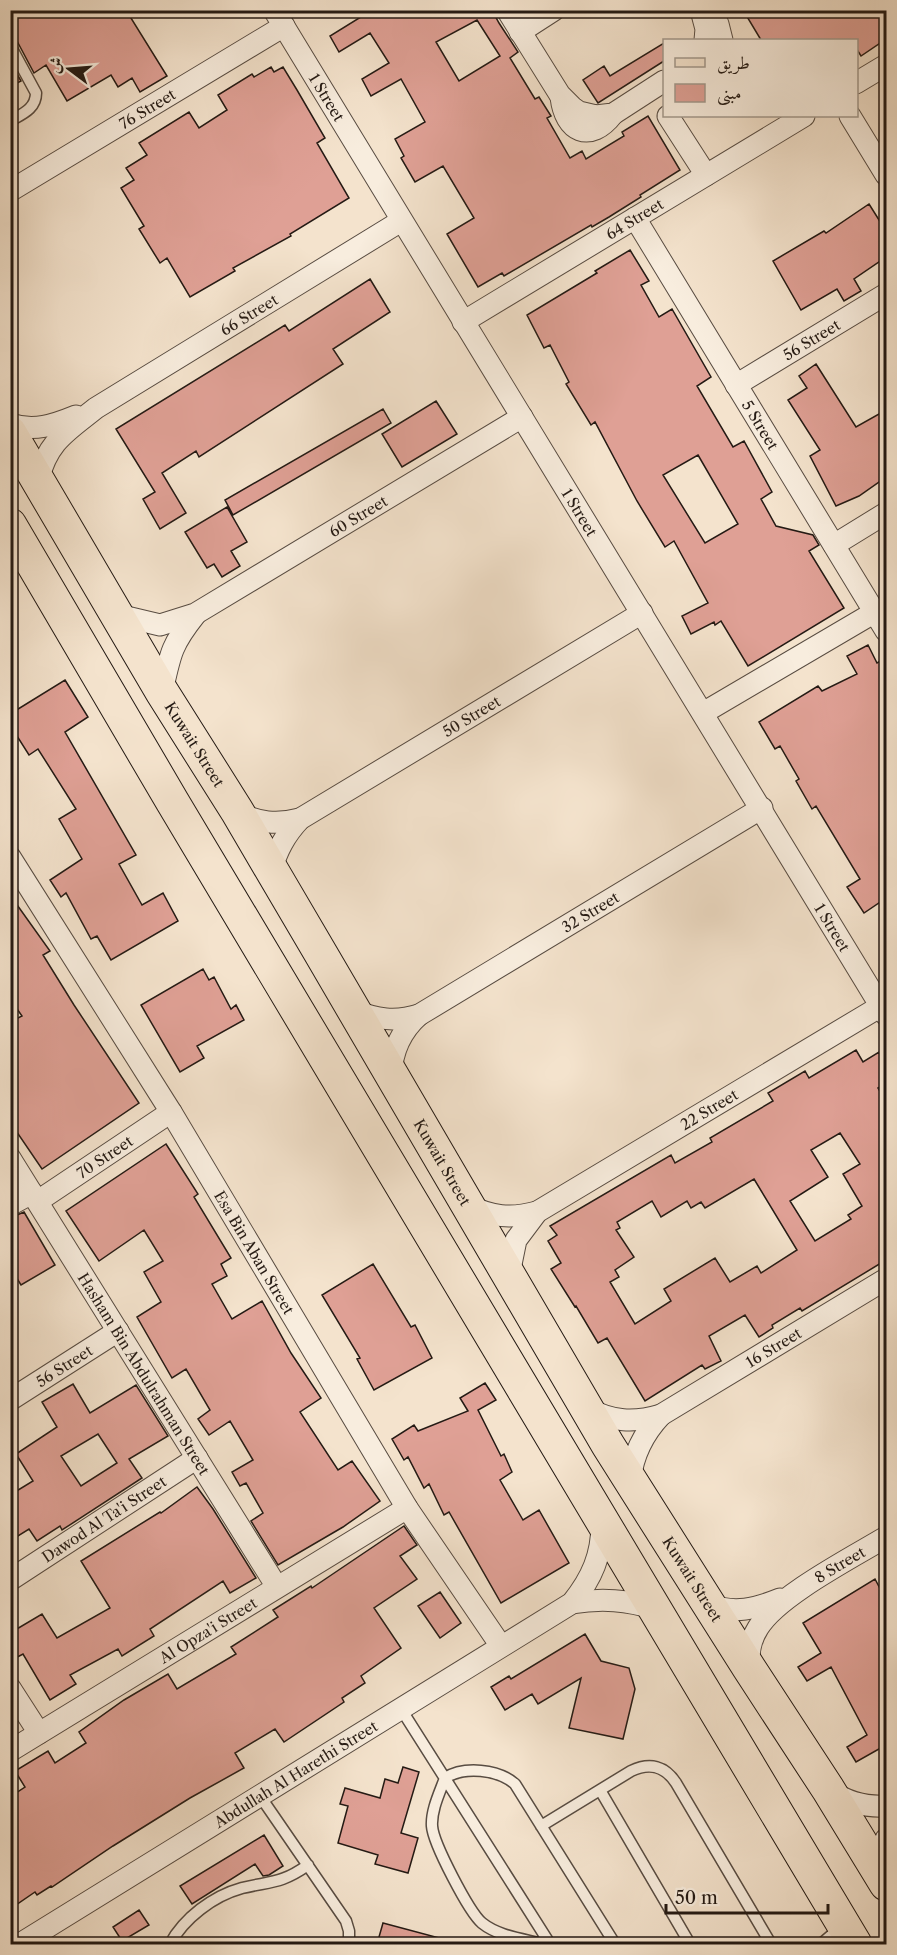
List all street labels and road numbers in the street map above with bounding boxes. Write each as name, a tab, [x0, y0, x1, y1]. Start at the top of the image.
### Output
street label: 1 Street	[305, 70, 349, 125]
street label: 76 Street	[115, 84, 179, 133]
street label: 64 Street	[602, 194, 667, 243]
street label: 66 Street	[216, 289, 282, 339]
street label: 56 Street	[779, 314, 844, 364]
street label: 5 Street	[738, 396, 783, 454]
street label: 1 Street	[558, 485, 602, 540]
street label: 60 Street	[325, 491, 391, 541]
street label: 50 Street	[439, 691, 504, 741]
street label: Kuwait Street	[161, 698, 229, 791]
street label: 32 Street	[558, 887, 623, 936]
street label: 1 Street	[811, 900, 855, 955]
street label: 22 Street	[677, 1084, 742, 1134]
street label: Kuwait Street	[410, 1116, 476, 1210]
street label: 70 Street	[73, 1131, 137, 1182]
street label: Esa Bin Aban Street	[211, 1187, 299, 1318]
street label: Hasham Bin Abdulrahman Street	[74, 1269, 215, 1479]
street label: 16 Street	[742, 1323, 805, 1371]
street label: 56 Street	[32, 1340, 96, 1391]
street label: Dawod Al Ta'i Street	[38, 1471, 170, 1566]
street label: Kuwait Street	[659, 1533, 727, 1626]
street label: 8 Street	[811, 1541, 869, 1587]
street label: Al Opza'i Street	[155, 1592, 261, 1668]
street label: Abdullah Al Harethi Street	[209, 1716, 382, 1832]

